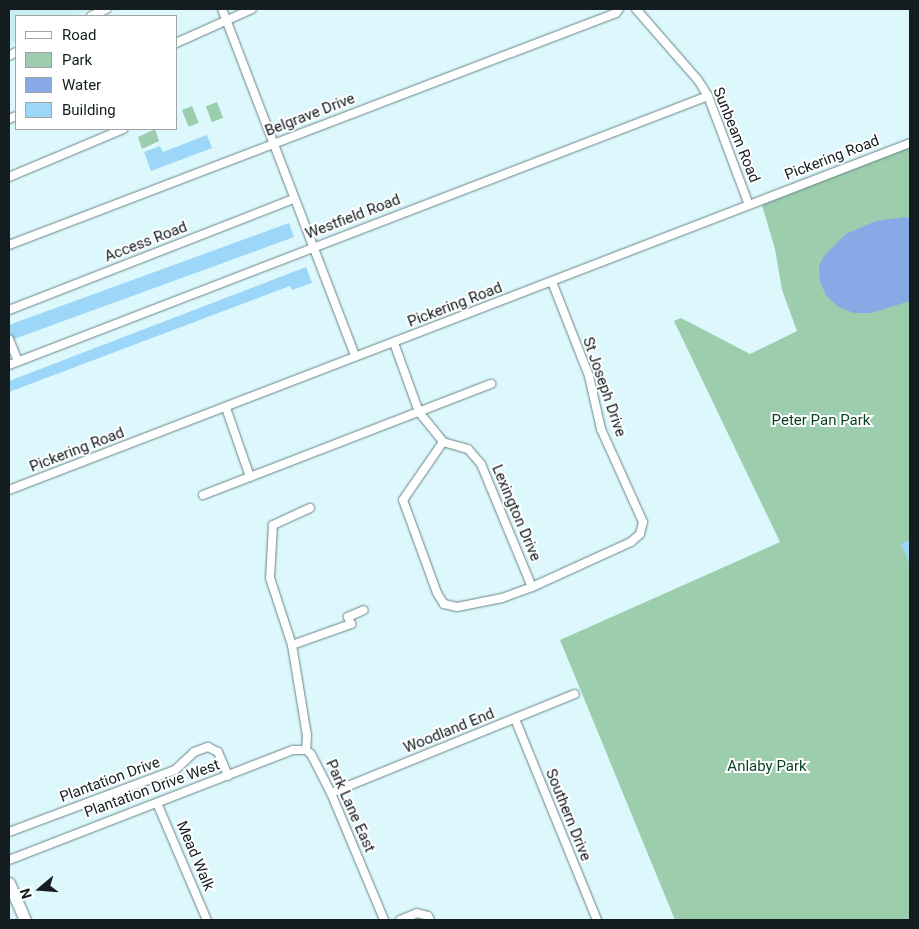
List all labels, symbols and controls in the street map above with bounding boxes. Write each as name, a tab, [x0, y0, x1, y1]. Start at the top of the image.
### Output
legend	[15, 15, 178, 130]
text: Road	[62, 26, 96, 44]
text: Park	[62, 51, 92, 69]
text: Water	[62, 76, 101, 94]
street label: Sunbeam Road	[709, 85, 763, 185]
street label: Belgrave Drive	[263, 90, 357, 140]
text: Building	[62, 101, 116, 119]
street label: Pickering Road	[782, 132, 882, 184]
street label: Westfield Road	[303, 191, 403, 243]
street label: Access Road	[102, 218, 190, 266]
street label: Pickering Road	[405, 279, 505, 331]
street label: St Joseph Drive	[579, 335, 629, 439]
park label: Peter Pan Park	[772, 412, 870, 430]
street label: Pickering Road	[27, 424, 127, 476]
street label: Lexington Drive	[488, 462, 544, 564]
street label: Woodland End	[401, 705, 497, 757]
street label: Plantation Drive	[57, 754, 163, 806]
street label: Plantation Drive West	[82, 756, 222, 822]
street label: Park Lane East	[322, 757, 378, 855]
park label: Anlaby Park	[727, 758, 807, 776]
street label: Southern Drive	[541, 766, 595, 864]
street label: Mead Walk	[172, 818, 218, 894]
north arrow	[15, 864, 65, 914]
text: N	[17, 886, 35, 901]

